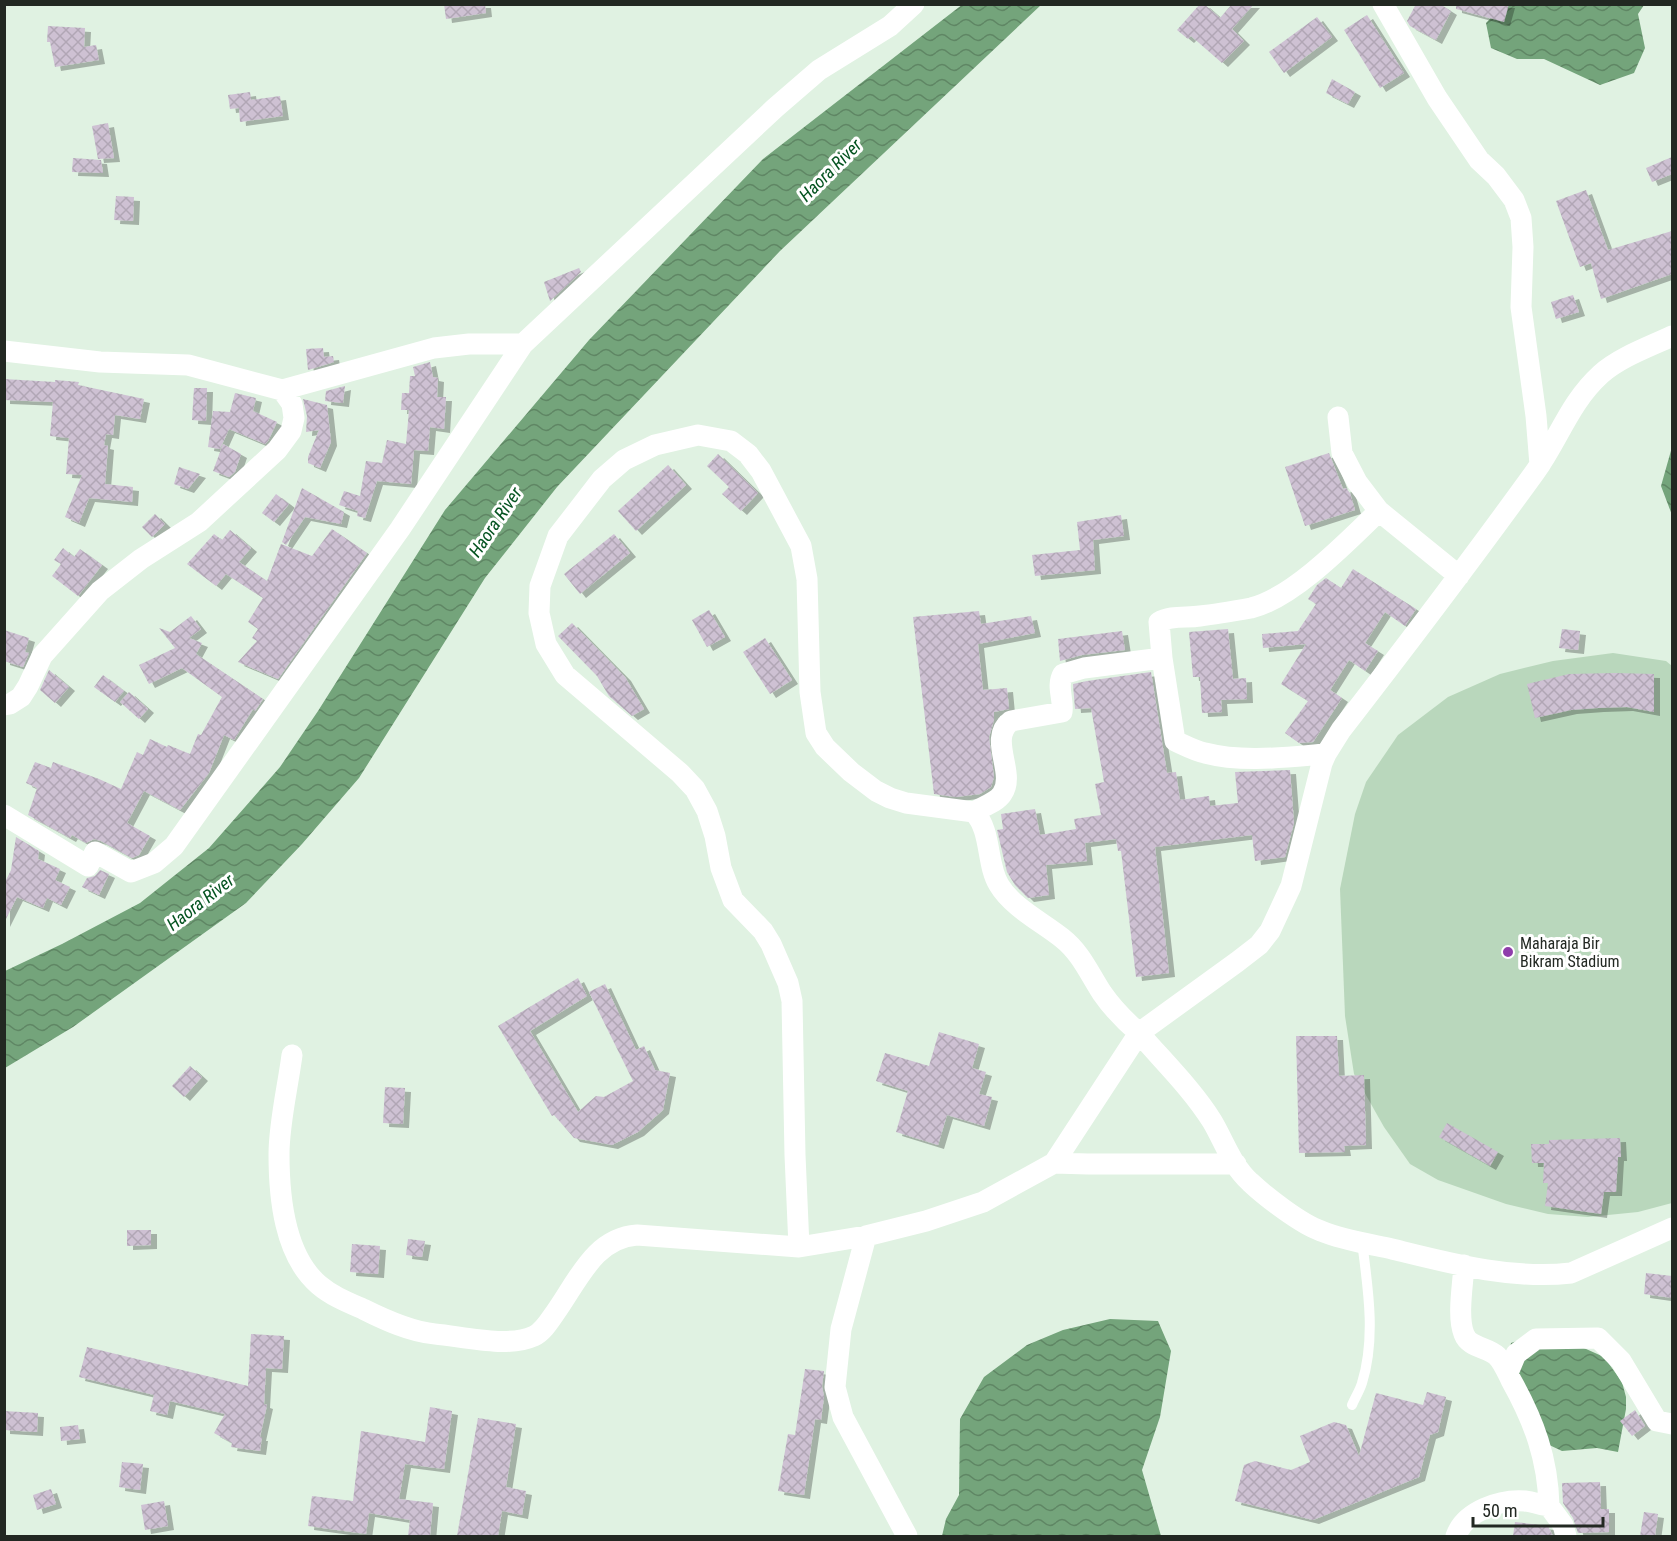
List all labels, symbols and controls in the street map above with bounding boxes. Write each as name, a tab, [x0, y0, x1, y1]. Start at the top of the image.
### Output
water label: Haora River	[794, 134, 866, 206]
water label: Haora River	[464, 483, 526, 561]
water label: Haora River	[162, 869, 238, 935]
place label: Maharaja Bir Bikram Stadium	[1520, 934, 1620, 971]
marker: Maharaja Bir Bikram Stadium	[1501, 945, 1515, 959]
scale bar	[1473, 1490, 1604, 1528]
text: 50 m	[1482, 1500, 1517, 1521]

